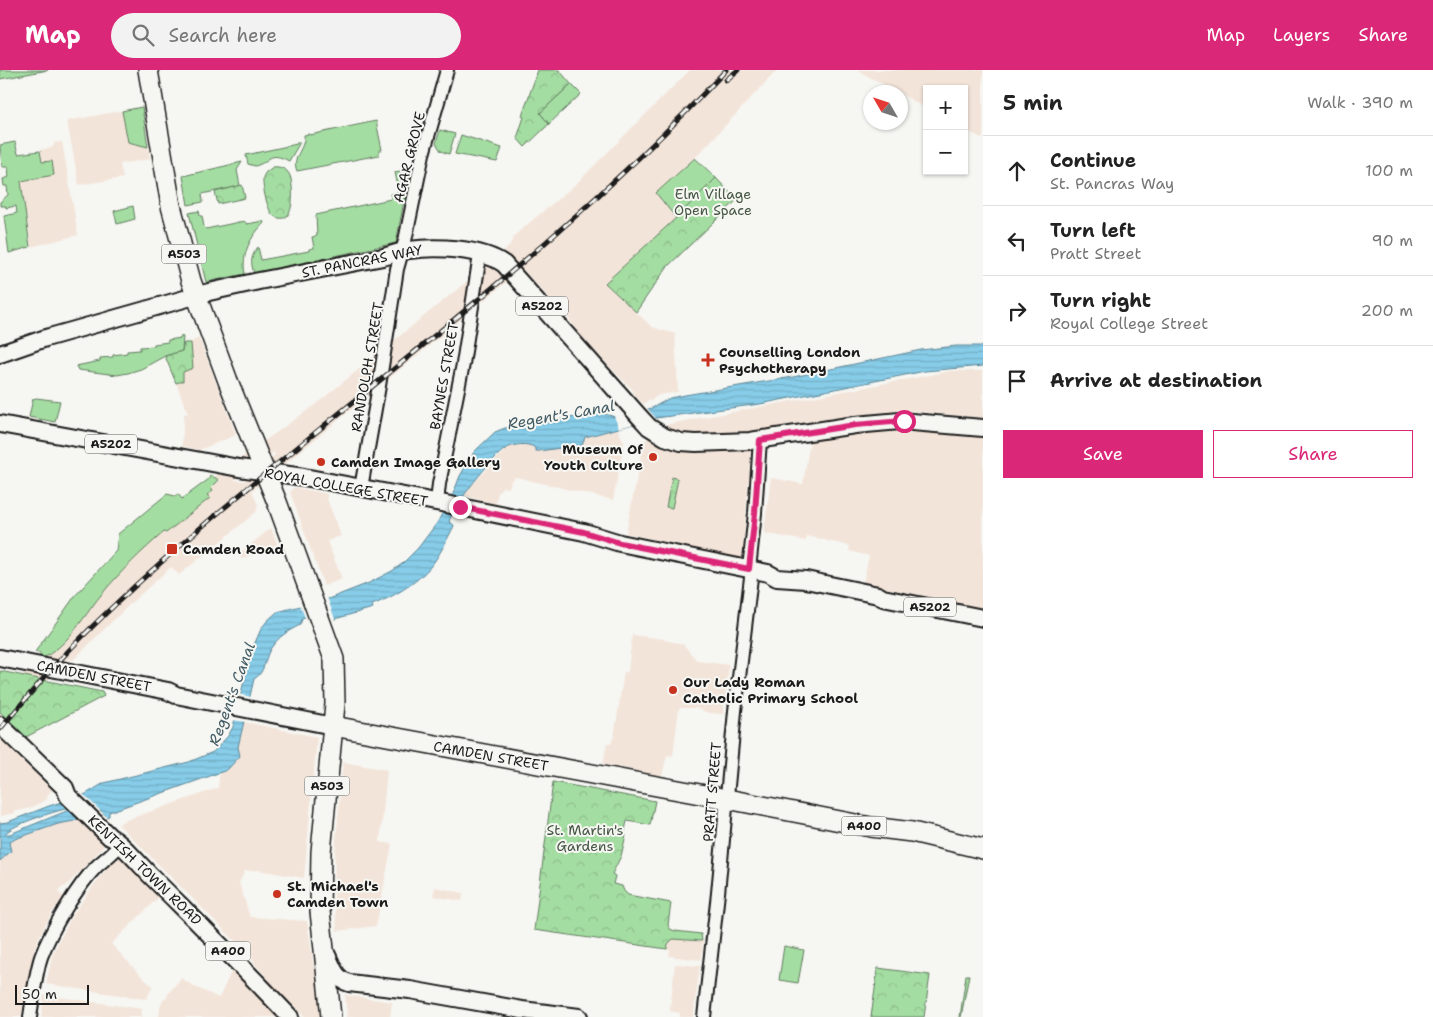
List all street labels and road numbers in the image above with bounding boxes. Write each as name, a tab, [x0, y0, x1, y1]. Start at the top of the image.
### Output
street label: AGAR GROVE	[389, 109, 429, 204]
street label: ST. PANCRAS WAY	[300, 240, 425, 282]
road number: A503	[162, 244, 206, 263]
road number: A5202	[516, 297, 568, 316]
street label: RANDOLPH STREET	[347, 300, 387, 433]
street label: BAYNES STREET	[426, 320, 462, 431]
road number: A5202	[85, 434, 137, 454]
street label: ROYAL COLLEGE STREET	[263, 464, 430, 510]
road number: A5202	[904, 598, 956, 616]
street label: CAMDEN STREET	[35, 656, 153, 696]
street label: CAMDEN STREET	[432, 737, 550, 775]
street label: PRATT STREET	[699, 741, 725, 843]
road number: A503	[304, 776, 350, 796]
street label: KENTISH TOWN ROAD	[84, 811, 206, 929]
road number: A400	[842, 816, 886, 836]
road number: A400	[206, 941, 250, 960]

